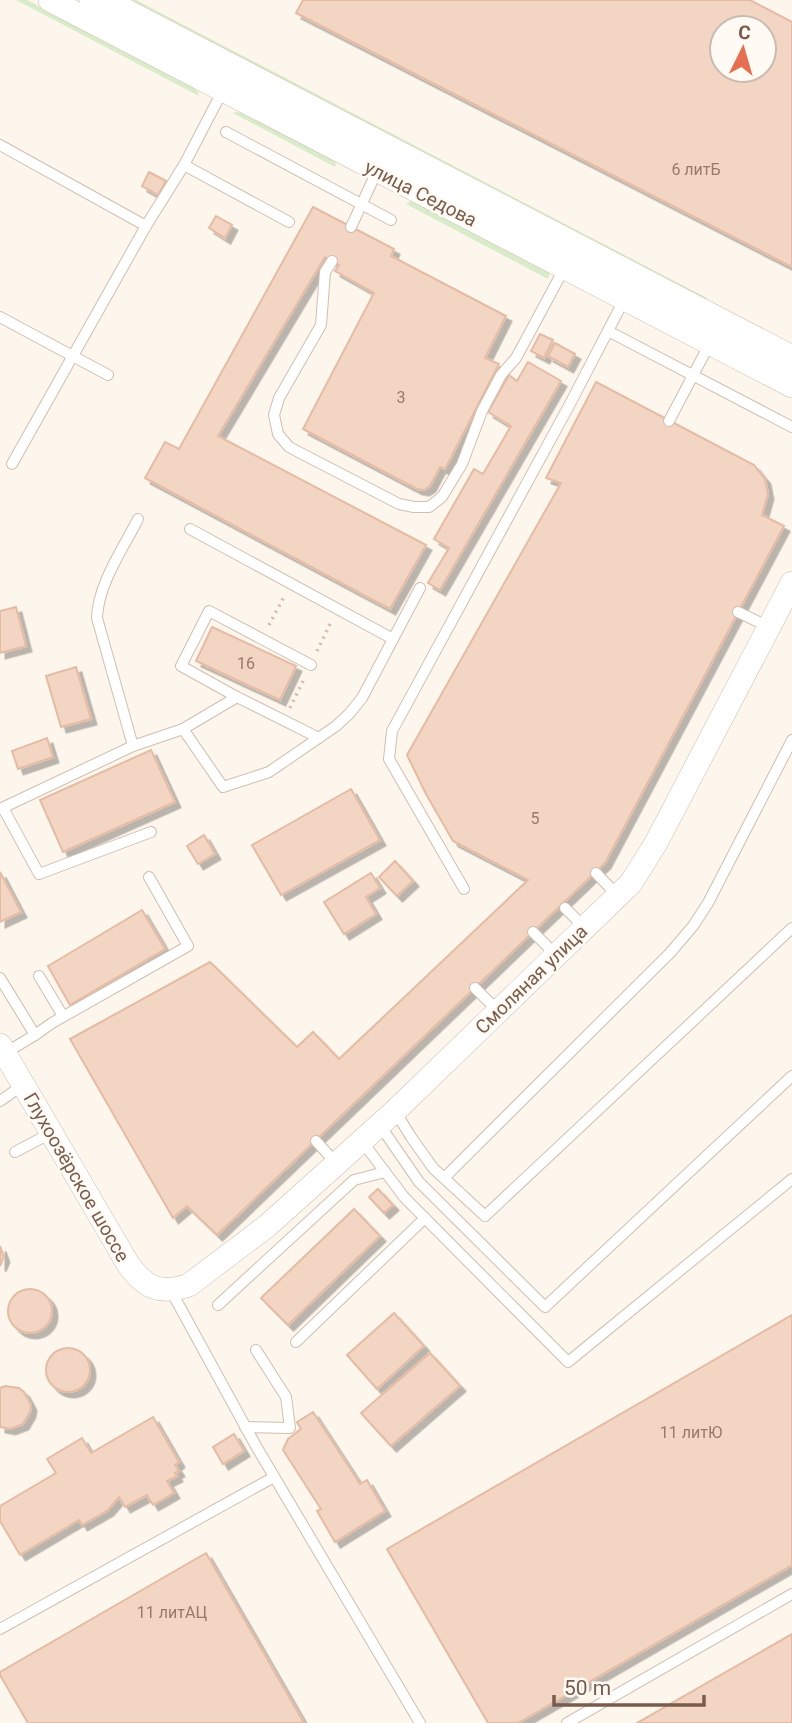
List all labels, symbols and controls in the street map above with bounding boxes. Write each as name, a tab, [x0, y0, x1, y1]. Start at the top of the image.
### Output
north arrow	[708, 14, 778, 84]
text: С	[737, 21, 752, 45]
street label: улица Седова	[361, 155, 481, 232]
house number: 6 литБ	[671, 160, 721, 179]
house number: 3	[397, 388, 406, 407]
house number: 16	[237, 654, 255, 673]
house number: 5	[531, 809, 540, 828]
street label: Смоляная улица	[470, 920, 592, 1039]
street label: Глухоозёрское шоссе	[19, 1089, 134, 1266]
house number: 11 литЮ	[660, 1423, 722, 1442]
house number: 11 литАЦ	[137, 1603, 207, 1622]
scale bar	[554, 1664, 704, 1708]
text: 50 m	[564, 1676, 611, 1700]

